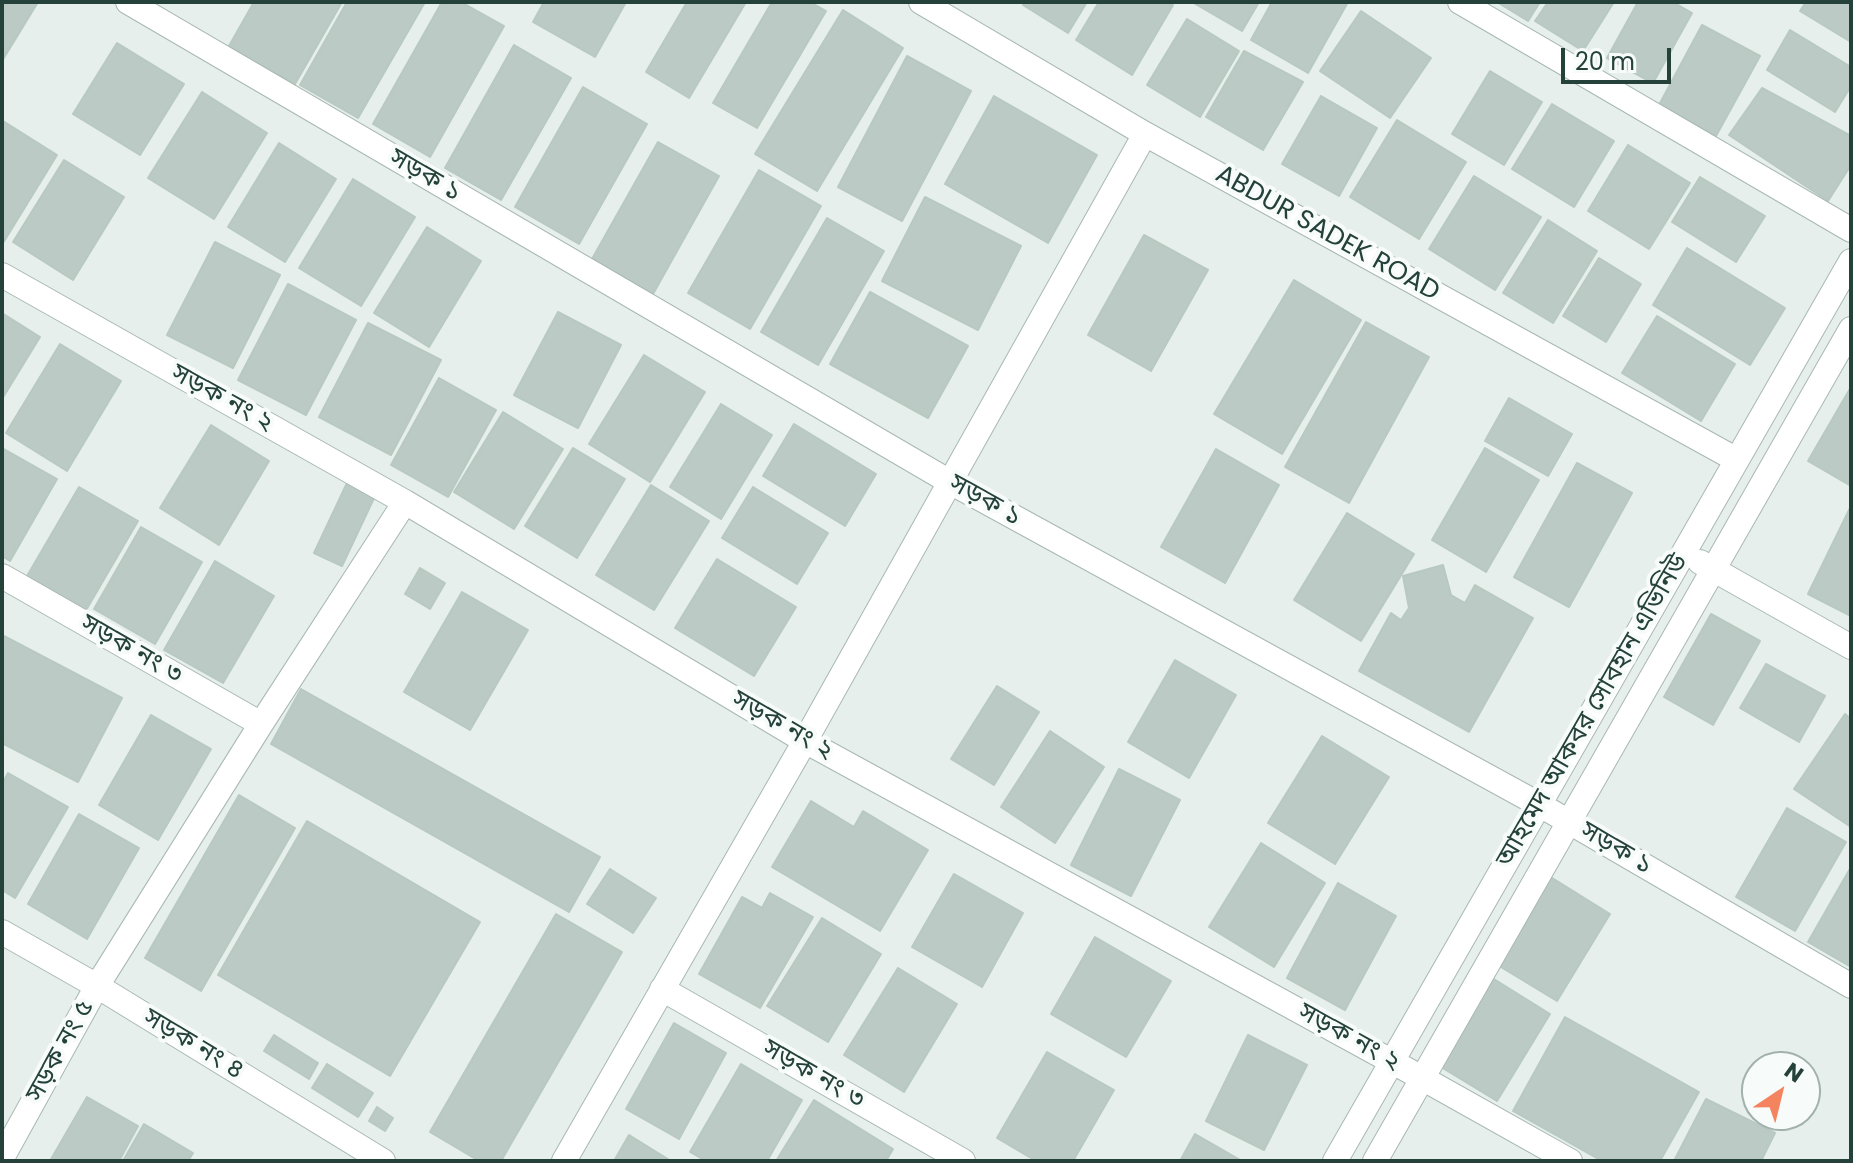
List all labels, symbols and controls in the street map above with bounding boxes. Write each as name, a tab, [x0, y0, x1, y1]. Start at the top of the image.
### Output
scale bar	[1565, 32, 1675, 82]
text: 20 m	[1575, 45, 1635, 78]
street label: সড়ক ১	[383, 143, 467, 209]
street label: ABDUR SADEK ROAD	[1210, 159, 1444, 309]
street label: সড়ক নং ২	[165, 358, 279, 440]
street label: সড়ক ১	[943, 468, 1027, 534]
street label: আহমেদ আকবর সোবহান এভিনিউ	[1490, 549, 1696, 873]
street label: সড়ক নং ৩	[75, 608, 187, 692]
street label: সড়ক নং ২	[726, 684, 838, 768]
street label: সড়ক ১	[1574, 816, 1658, 882]
street label: সড়ক নং ৫	[20, 994, 102, 1108]
street label: সড়ক নং ২	[1292, 997, 1406, 1079]
street label: সড়ক নং ৪	[137, 1003, 249, 1087]
street label: সড়ক নং ৩	[757, 1033, 869, 1117]
north arrow	[1741, 1051, 1821, 1131]
text: N	[1778, 1055, 1810, 1090]

